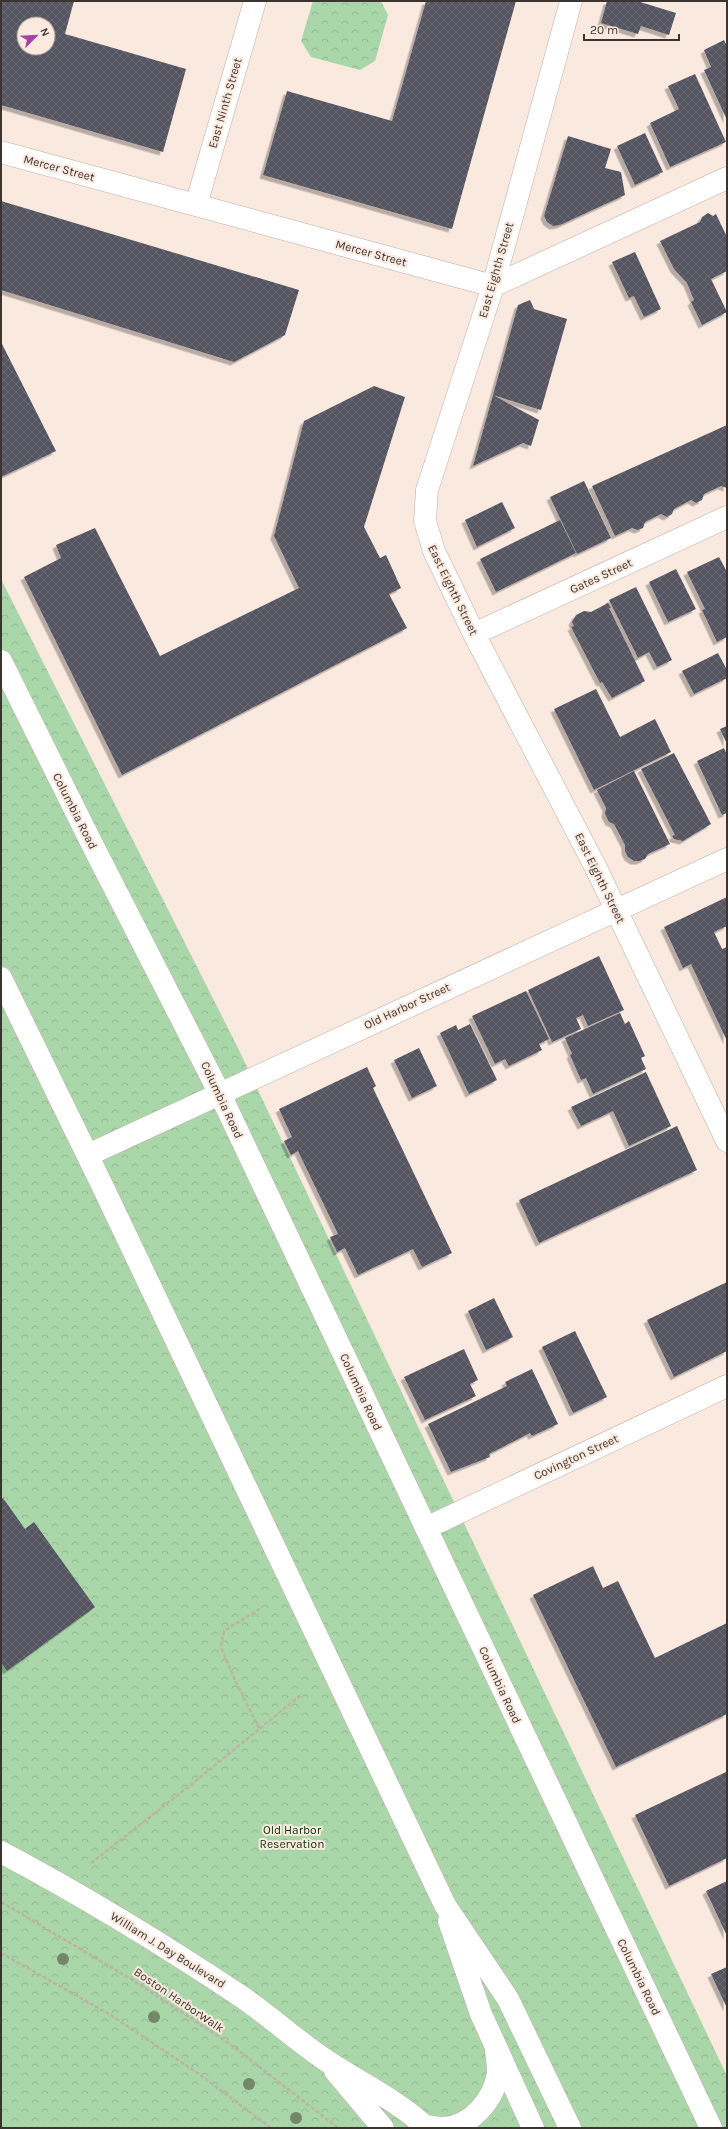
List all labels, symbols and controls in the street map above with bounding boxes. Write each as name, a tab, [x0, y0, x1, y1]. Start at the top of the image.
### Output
north arrow	[16, 16, 56, 56]
scale bar	[584, 16, 679, 42]
text: 20 m	[590, 23, 618, 37]
text: N	[37, 26, 52, 38]
street label: East Ninth Street	[205, 56, 245, 150]
street label: Mercer Street	[22, 152, 97, 184]
street label: East Eighth Street	[476, 220, 516, 319]
street label: Mercer Street	[334, 237, 409, 269]
street label: East Eighth Street	[425, 542, 481, 638]
street label: Gates Street	[568, 555, 635, 597]
street label: Columbia Road	[50, 771, 100, 851]
street label: East Eighth Street	[572, 830, 628, 926]
street label: Old Harbor Street	[362, 980, 453, 1032]
street label: Columbia Road	[198, 1059, 246, 1141]
street label: Columbia Road	[337, 1351, 385, 1433]
street label: Covington Street	[532, 1431, 621, 1483]
street label: Columbia Road	[476, 1644, 524, 1726]
park label: Old Harbor Reservation	[260, 1823, 324, 1851]
street label: William J. Day Boulevard	[108, 1909, 228, 1991]
street label: Columbia Road	[614, 1936, 664, 2018]
street label: Boston HarborWalk	[131, 1965, 227, 2035]

